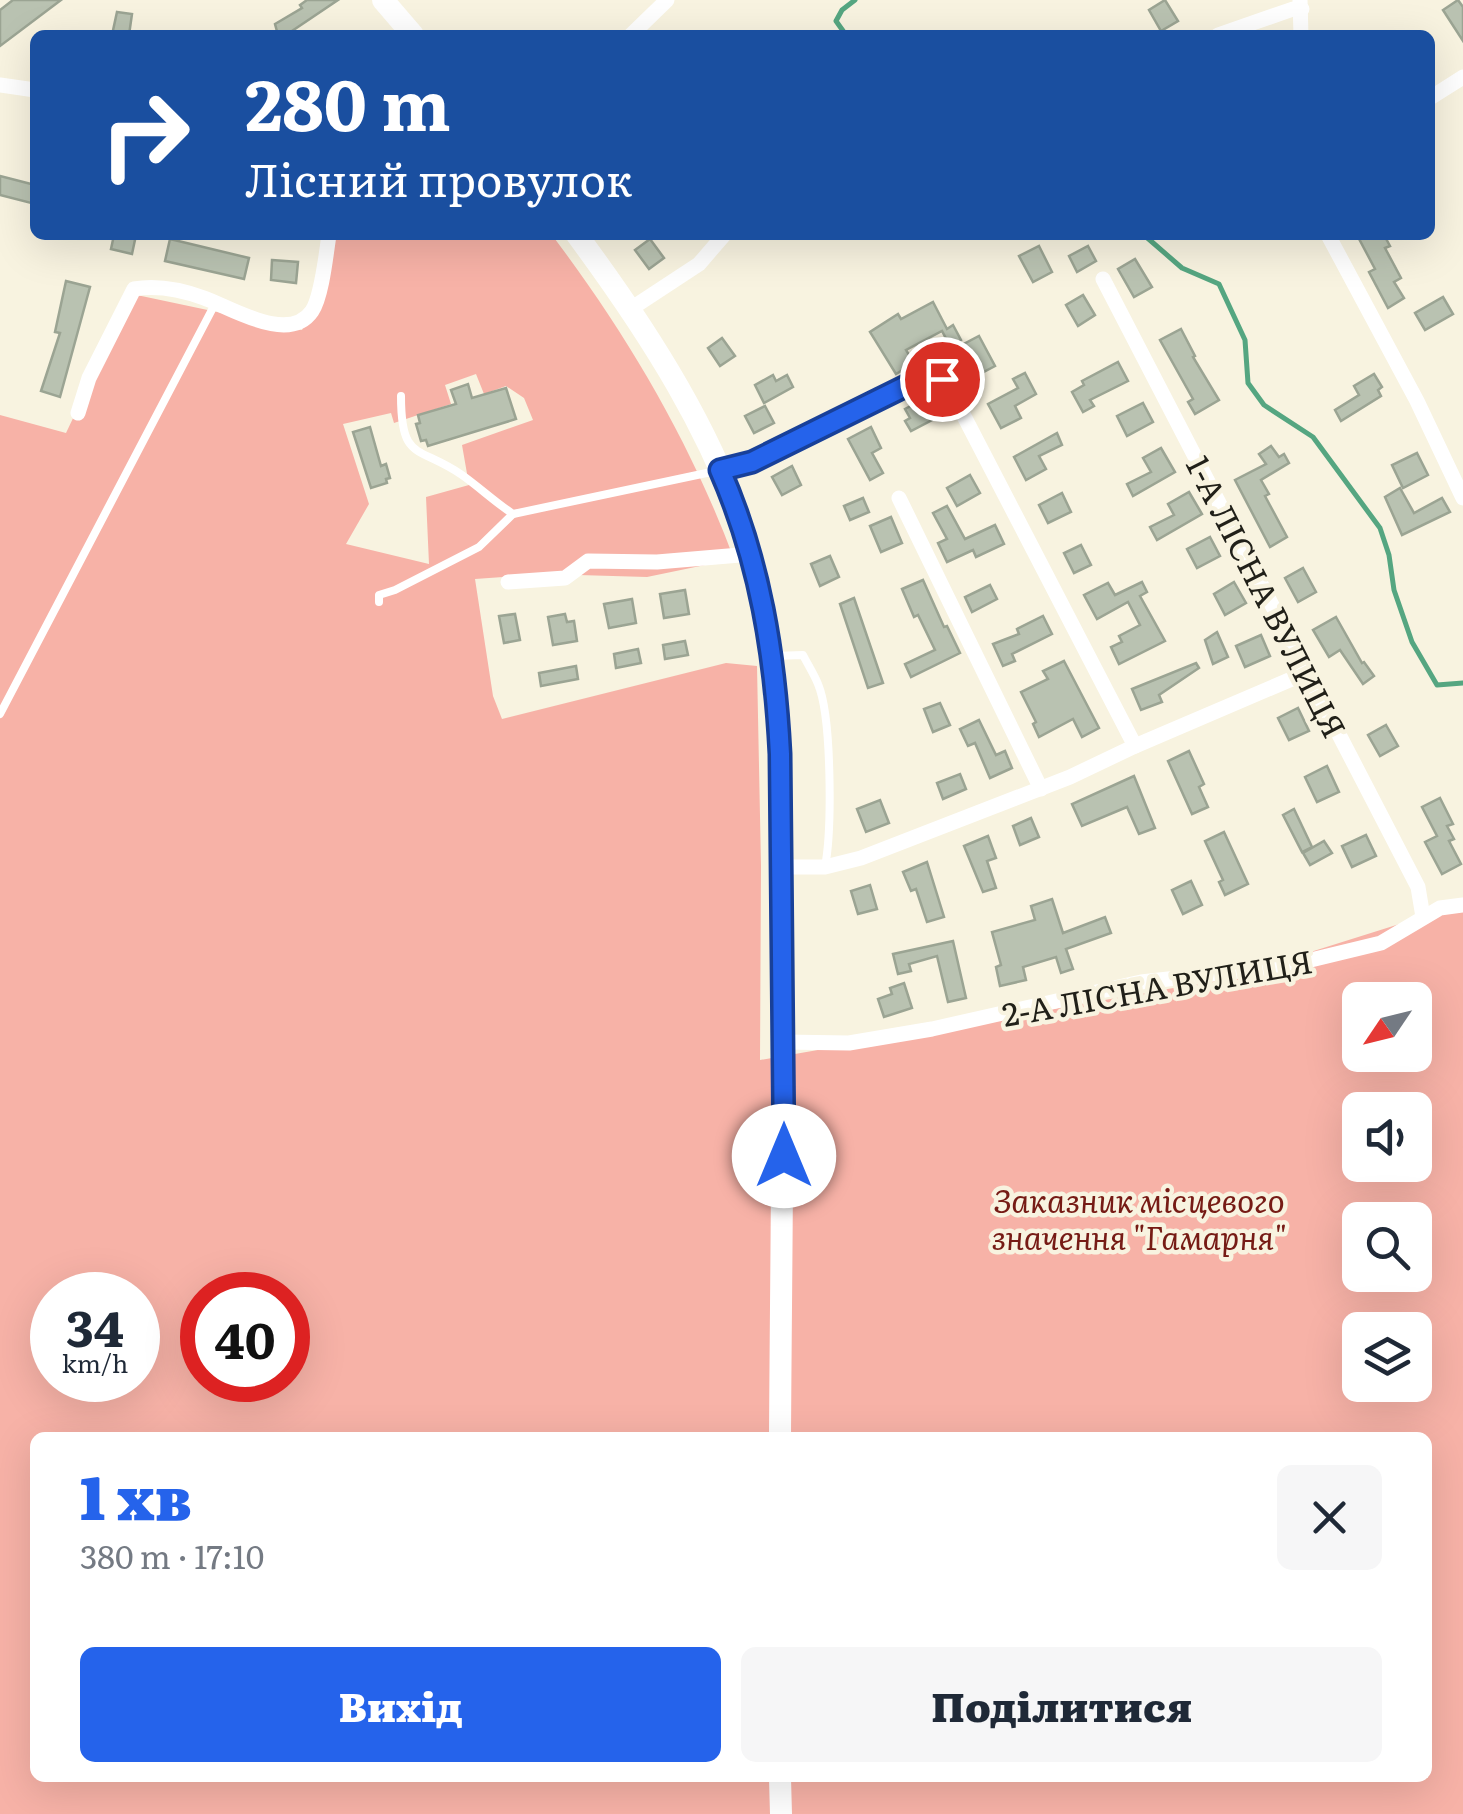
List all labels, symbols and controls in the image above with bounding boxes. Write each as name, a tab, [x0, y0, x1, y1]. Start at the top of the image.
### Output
text: 280 m	[245, 49, 451, 153]
icon: right	[80, 70, 210, 200]
text: Лісний провулок	[245, 144, 632, 211]
pin	[900, 337, 985, 422]
icon: arrive	[915, 352, 970, 407]
street label: 1-А ЛІСНА ВУЛИЦЯ	[1176, 447, 1360, 745]
street label: 2-А ЛІСНА ВУЛИЦЯ	[998, 935, 1316, 1037]
north arrow	[1342, 982, 1432, 1072]
map controls	[1342, 982, 1432, 1402]
button: sound	[1342, 1092, 1432, 1182]
position arrow	[732, 1104, 836, 1208]
park label: Заказник місцевого значення "Гамарня"	[991, 1175, 1287, 1260]
button: search	[1342, 1202, 1432, 1292]
speed limit sign: 40	[180, 1272, 310, 1402]
text: 34	[66, 1288, 124, 1362]
button: layers	[1342, 1312, 1432, 1402]
text: km/h	[62, 1344, 128, 1381]
text: 1 хв	[80, 1449, 192, 1538]
button: close	[1277, 1465, 1382, 1570]
text: 380 m · 17:10	[80, 1531, 264, 1579]
button: Вихід	[80, 1647, 721, 1762]
button: Поділитися	[741, 1647, 1382, 1762]

